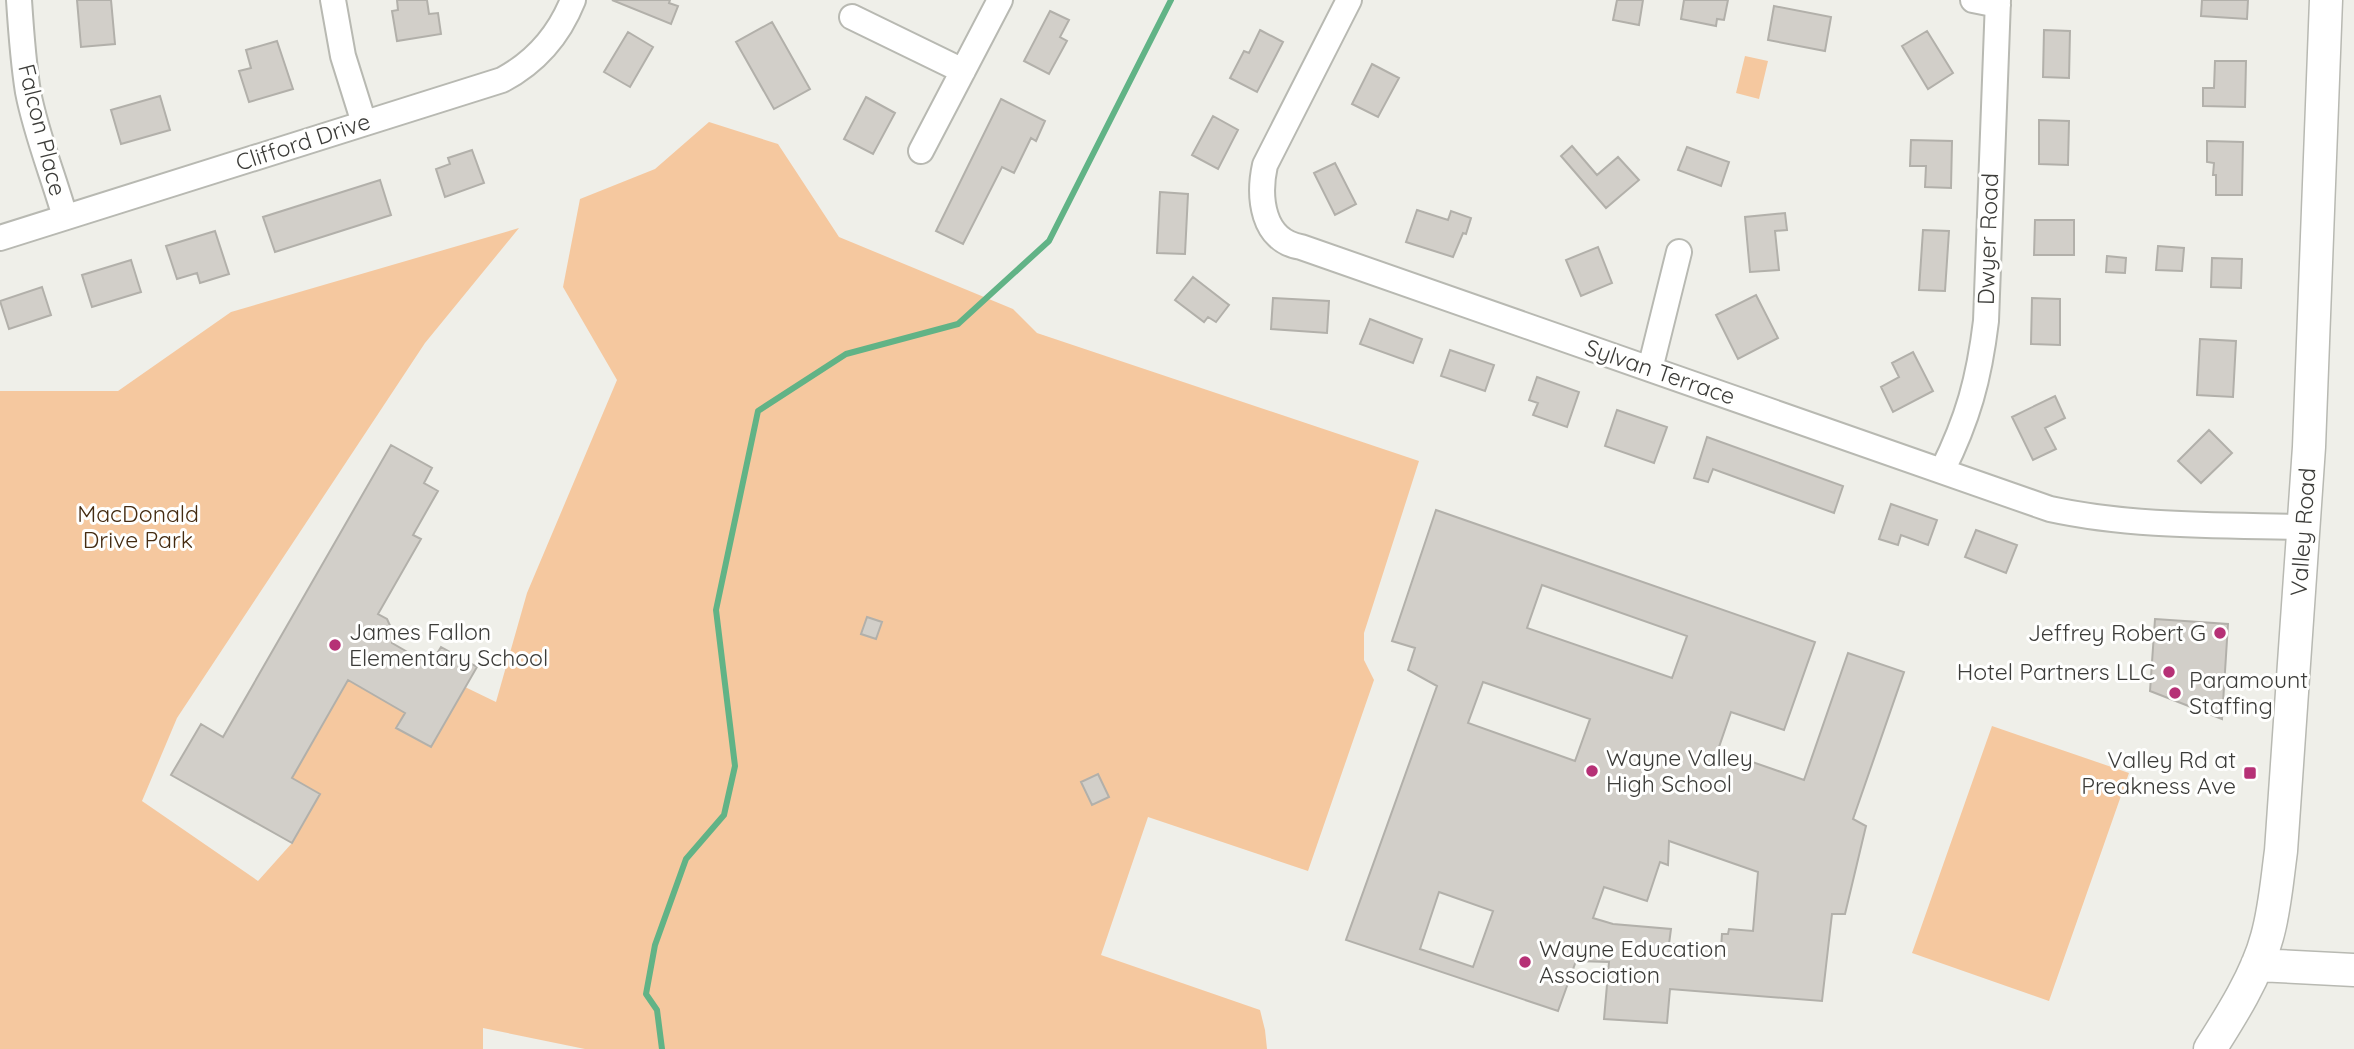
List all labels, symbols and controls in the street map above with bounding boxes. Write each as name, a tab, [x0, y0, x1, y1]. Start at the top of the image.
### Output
street label: Falcon Place	[12, 61, 73, 199]
street label: Clifford Drive	[232, 106, 374, 177]
street label: Dwyer Road	[1971, 173, 2004, 305]
street label: Sylvan Terrace	[1581, 332, 1739, 411]
street label: Valley Road	[2284, 467, 2321, 597]
park label: MacDonald Drive Park	[77, 499, 199, 554]
place label: James Fallon Elementary School	[349, 617, 548, 672]
place label: Jeffrey Robert G	[2028, 618, 2206, 647]
marker: Jeffrey Robert G	[2212, 625, 2228, 641]
marker: James Fallon Elementary School	[327, 637, 343, 653]
place label: Hotel Partners LLC	[1957, 657, 2155, 686]
marker: Hotel Partners LLC	[2161, 664, 2177, 680]
place label: Paramount Staffing	[2189, 665, 2308, 720]
marker: Paramount Staffing	[2167, 685, 2183, 701]
place label: Wayne Valley High School	[1606, 743, 1753, 798]
place label: Valley Rd at Preakness Ave	[2081, 745, 2236, 800]
marker: Wayne Valley High School	[1584, 763, 1600, 779]
marker: Valley Rd at Preakness Ave	[2242, 765, 2258, 781]
place label: Wayne Education Association	[1539, 934, 1727, 989]
marker: Wayne Education Association	[1517, 954, 1533, 970]

